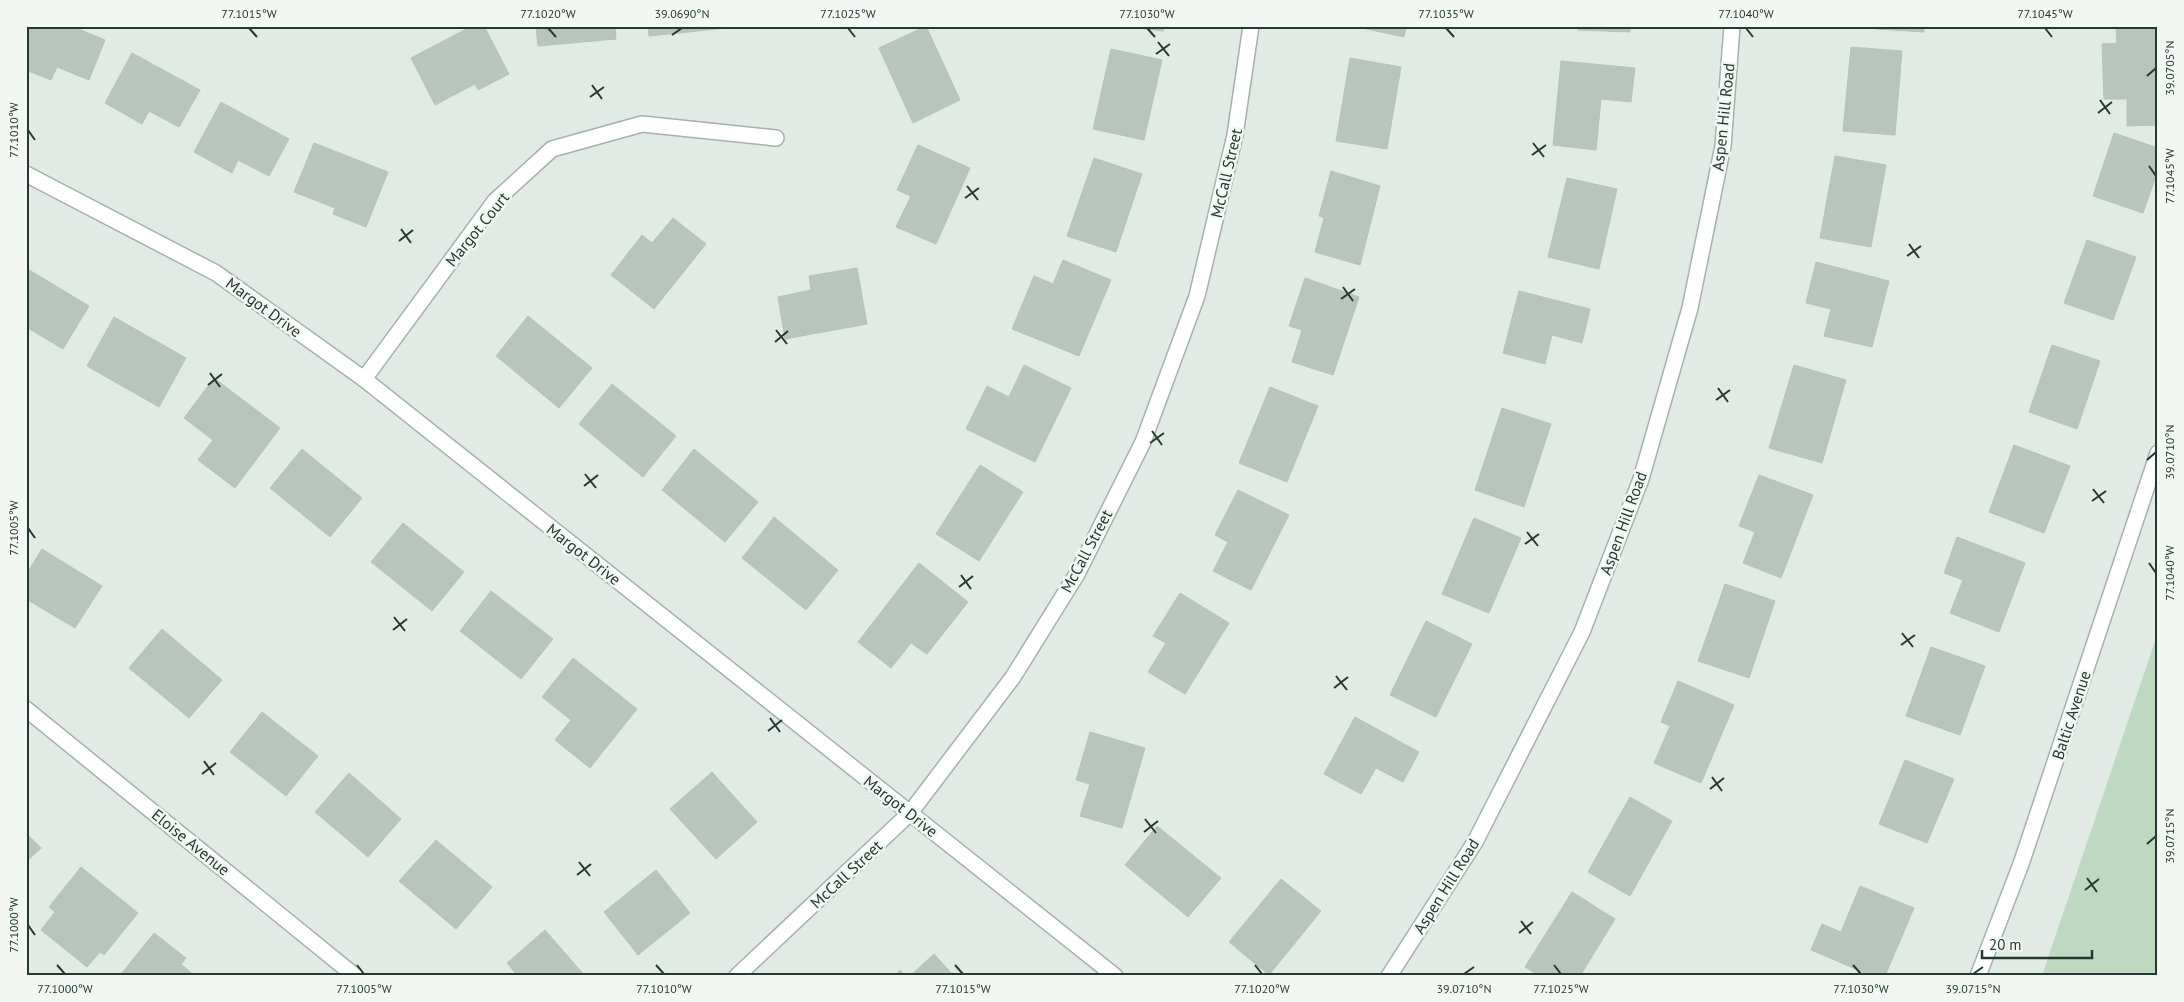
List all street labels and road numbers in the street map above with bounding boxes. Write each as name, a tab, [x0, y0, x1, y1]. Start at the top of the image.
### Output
street label: Aspen Hill Road	[1707, 62, 1739, 172]
street label: McCall Street	[1206, 126, 1246, 220]
street label: Margot Court	[441, 187, 513, 270]
street label: Margot Drive	[222, 273, 306, 341]
street label: Aspen Hill Road	[1595, 469, 1651, 577]
street label: McCall Street	[1056, 506, 1116, 596]
street label: Margot Drive	[543, 519, 625, 589]
street label: Baltic Avenue	[2047, 668, 2095, 762]
street label: Margot Drive	[860, 771, 942, 841]
street label: Eloise Avenue	[148, 804, 234, 880]
street label: McCall Street	[806, 835, 887, 912]
street label: Aspen Hill Road	[1409, 835, 1483, 937]

